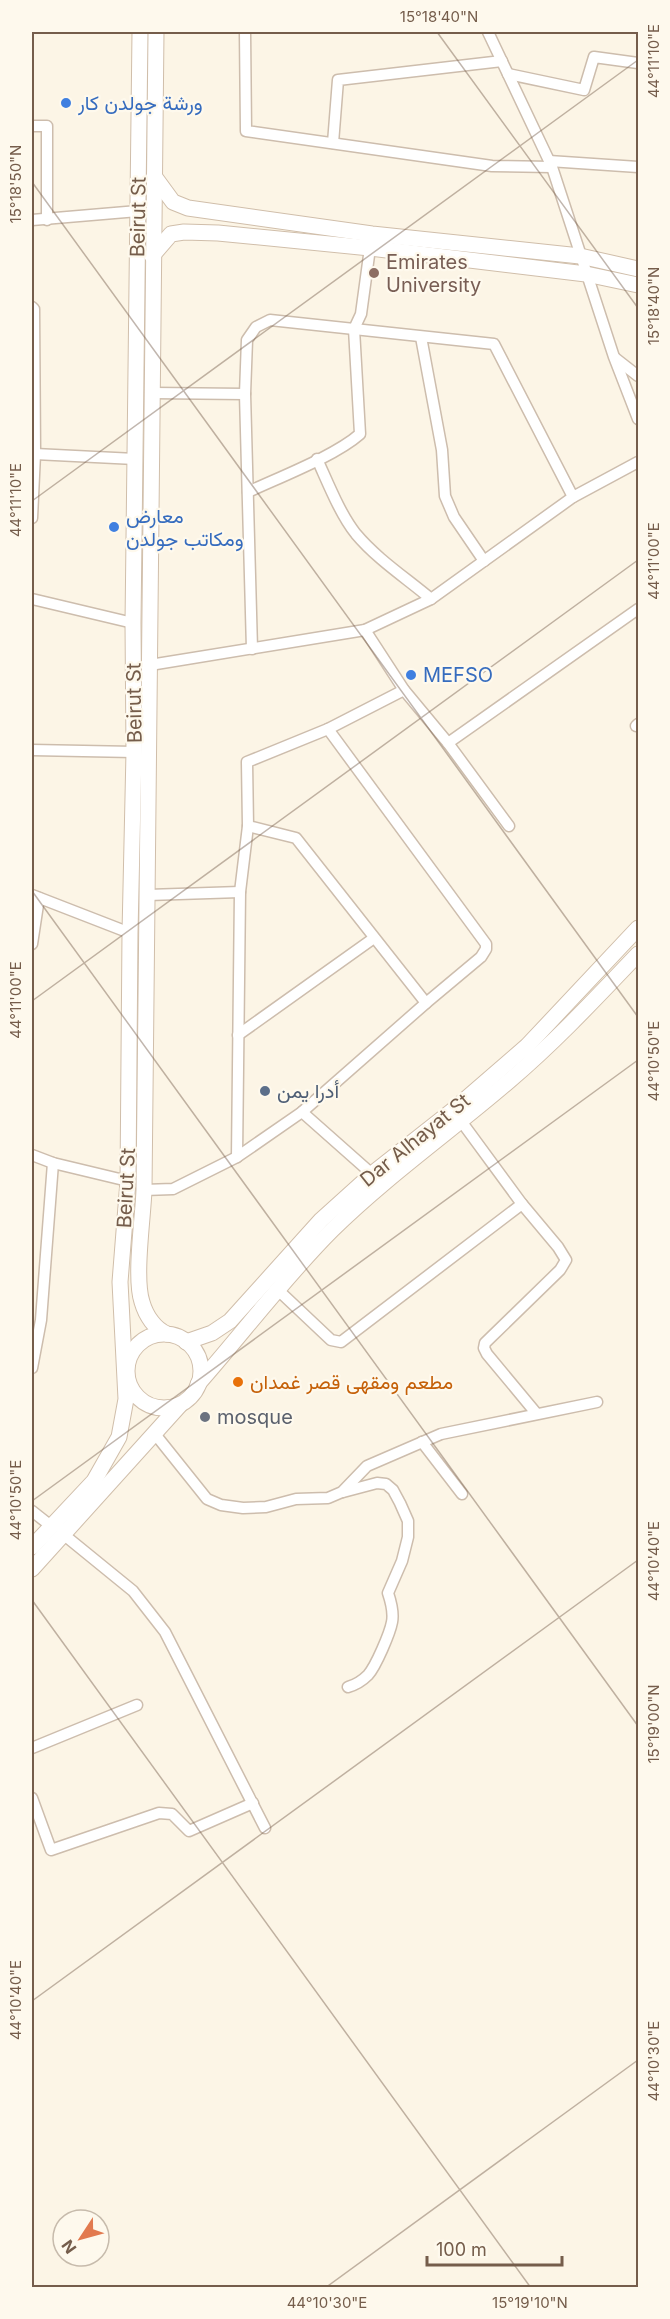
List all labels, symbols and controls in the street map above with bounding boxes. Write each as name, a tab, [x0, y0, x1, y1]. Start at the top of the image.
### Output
text: 15°18'40"N	[400, 7, 478, 26]
text: 44°11'10"E	[644, 24, 663, 98]
place label: ورشة جولدن كار	[77, 91, 203, 116]
marker: ورشة جولدن كار	[59, 96, 73, 110]
text: 15°18'50"N	[6, 145, 25, 223]
street label: Beirut St	[125, 176, 151, 257]
place label: Emirates University	[386, 250, 481, 297]
marker: Emirates University	[367, 266, 381, 280]
text: 15°18'40"N	[644, 267, 663, 345]
text: 44°11'10"E	[6, 463, 25, 537]
place label: معارض ومكاتب جولدن	[126, 504, 244, 552]
marker: معارض ومكاتب جولدن	[107, 520, 121, 534]
text: 44°11'00"E	[644, 522, 663, 600]
street label: Beirut St	[121, 662, 147, 743]
place label: MEFSO	[423, 663, 493, 687]
marker: MEFSO	[404, 668, 418, 682]
text: 44°11'00"E	[6, 961, 25, 1039]
text: 44°10'50"E	[644, 1021, 663, 1101]
place label: أدرا يمن	[277, 1079, 339, 1104]
marker: أدرا يمن	[258, 1084, 272, 1098]
street label: Dar Alhayat St	[355, 1088, 475, 1192]
street label: Beirut St	[112, 1147, 140, 1229]
place label: مطعم ومقهى قصر غمدان	[250, 1370, 453, 1395]
marker: مطعم ومقهى قصر غمدان	[231, 1375, 245, 1389]
place label: mosque	[217, 1405, 293, 1429]
marker: mosque	[198, 1410, 212, 1424]
text: 44°10'50"E	[6, 1460, 25, 1540]
text: 44°10'40"E	[644, 1521, 663, 1601]
text: 15°19'00"N	[644, 1684, 663, 1764]
text: 44°10'40"E	[6, 1960, 25, 2040]
text: 44°10'30"E	[644, 2021, 663, 2101]
north arrow	[51, 2208, 111, 2268]
scale bar	[427, 2229, 562, 2267]
text: N	[57, 2236, 81, 2258]
text: 100 m	[436, 2239, 487, 2260]
text: 44°10'30"E	[287, 2293, 367, 2312]
text: 15°19'10"N	[492, 2293, 568, 2312]

